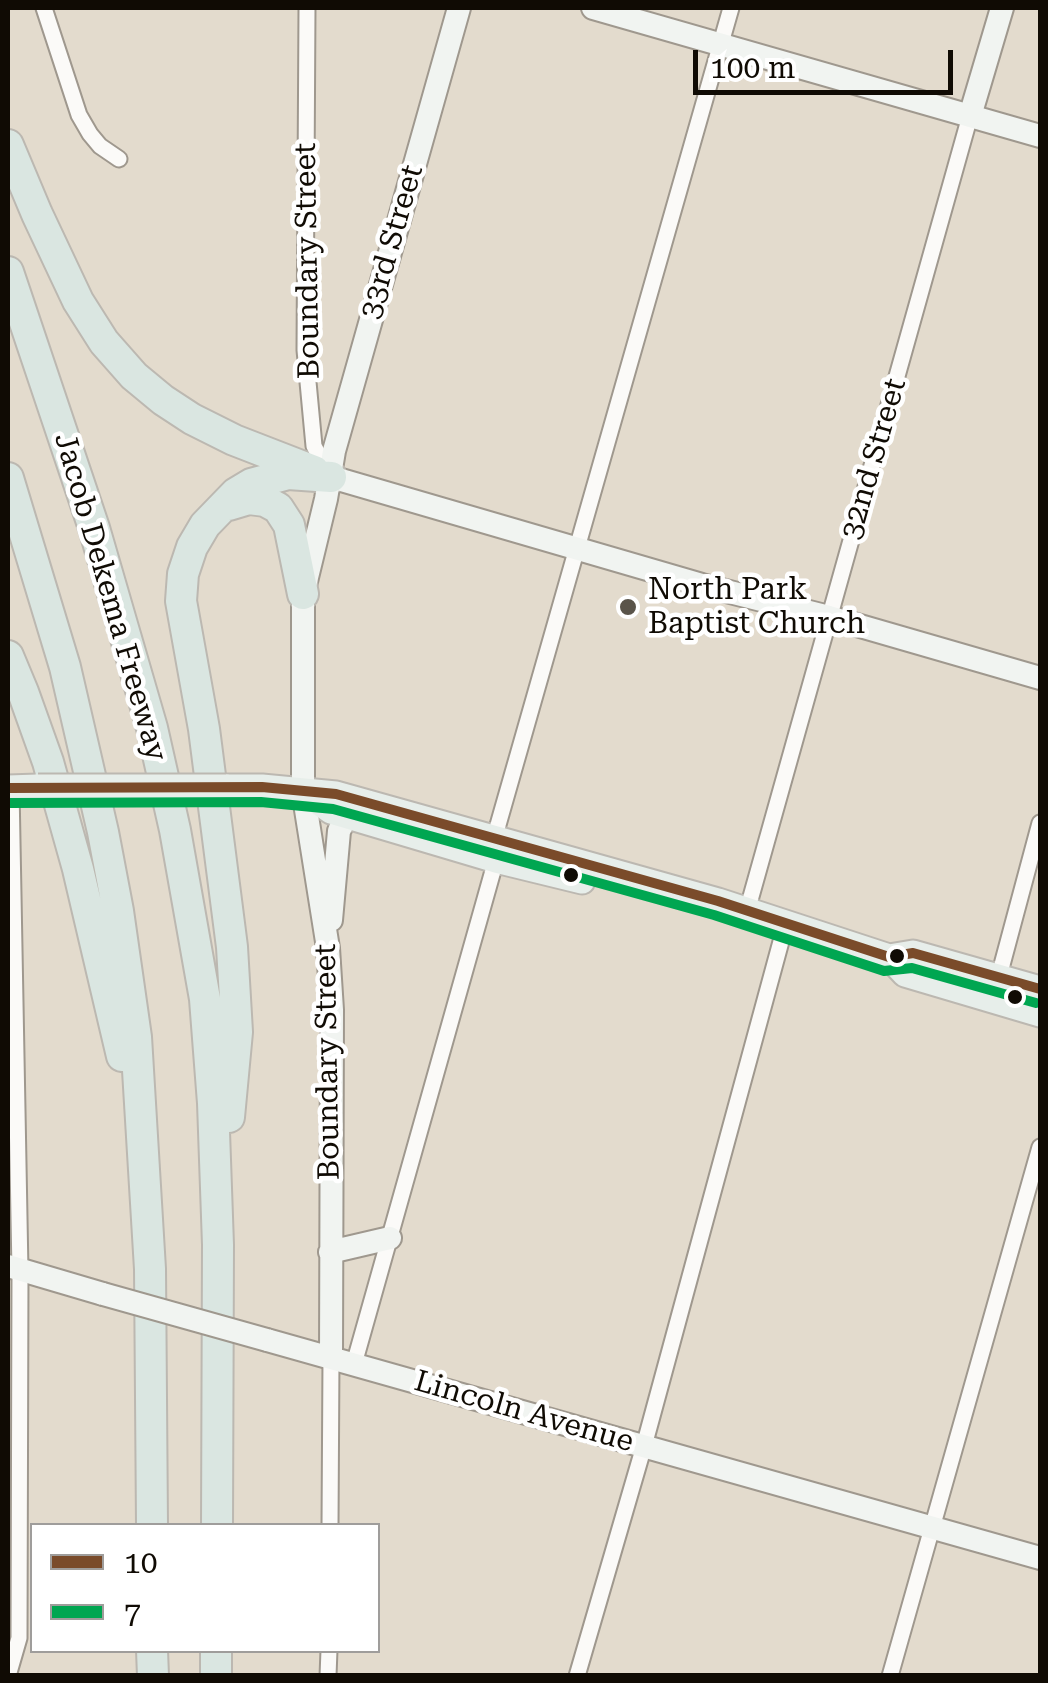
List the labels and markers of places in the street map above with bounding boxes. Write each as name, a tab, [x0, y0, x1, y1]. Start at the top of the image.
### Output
place label: North Park Baptist Church	[648, 572, 865, 642]
marker: North Park Baptist Church	[617, 596, 639, 618]
unlabelled marker	[561, 865, 581, 885]
unlabelled marker	[887, 946, 907, 966]
unlabelled marker	[1005, 987, 1025, 1007]

